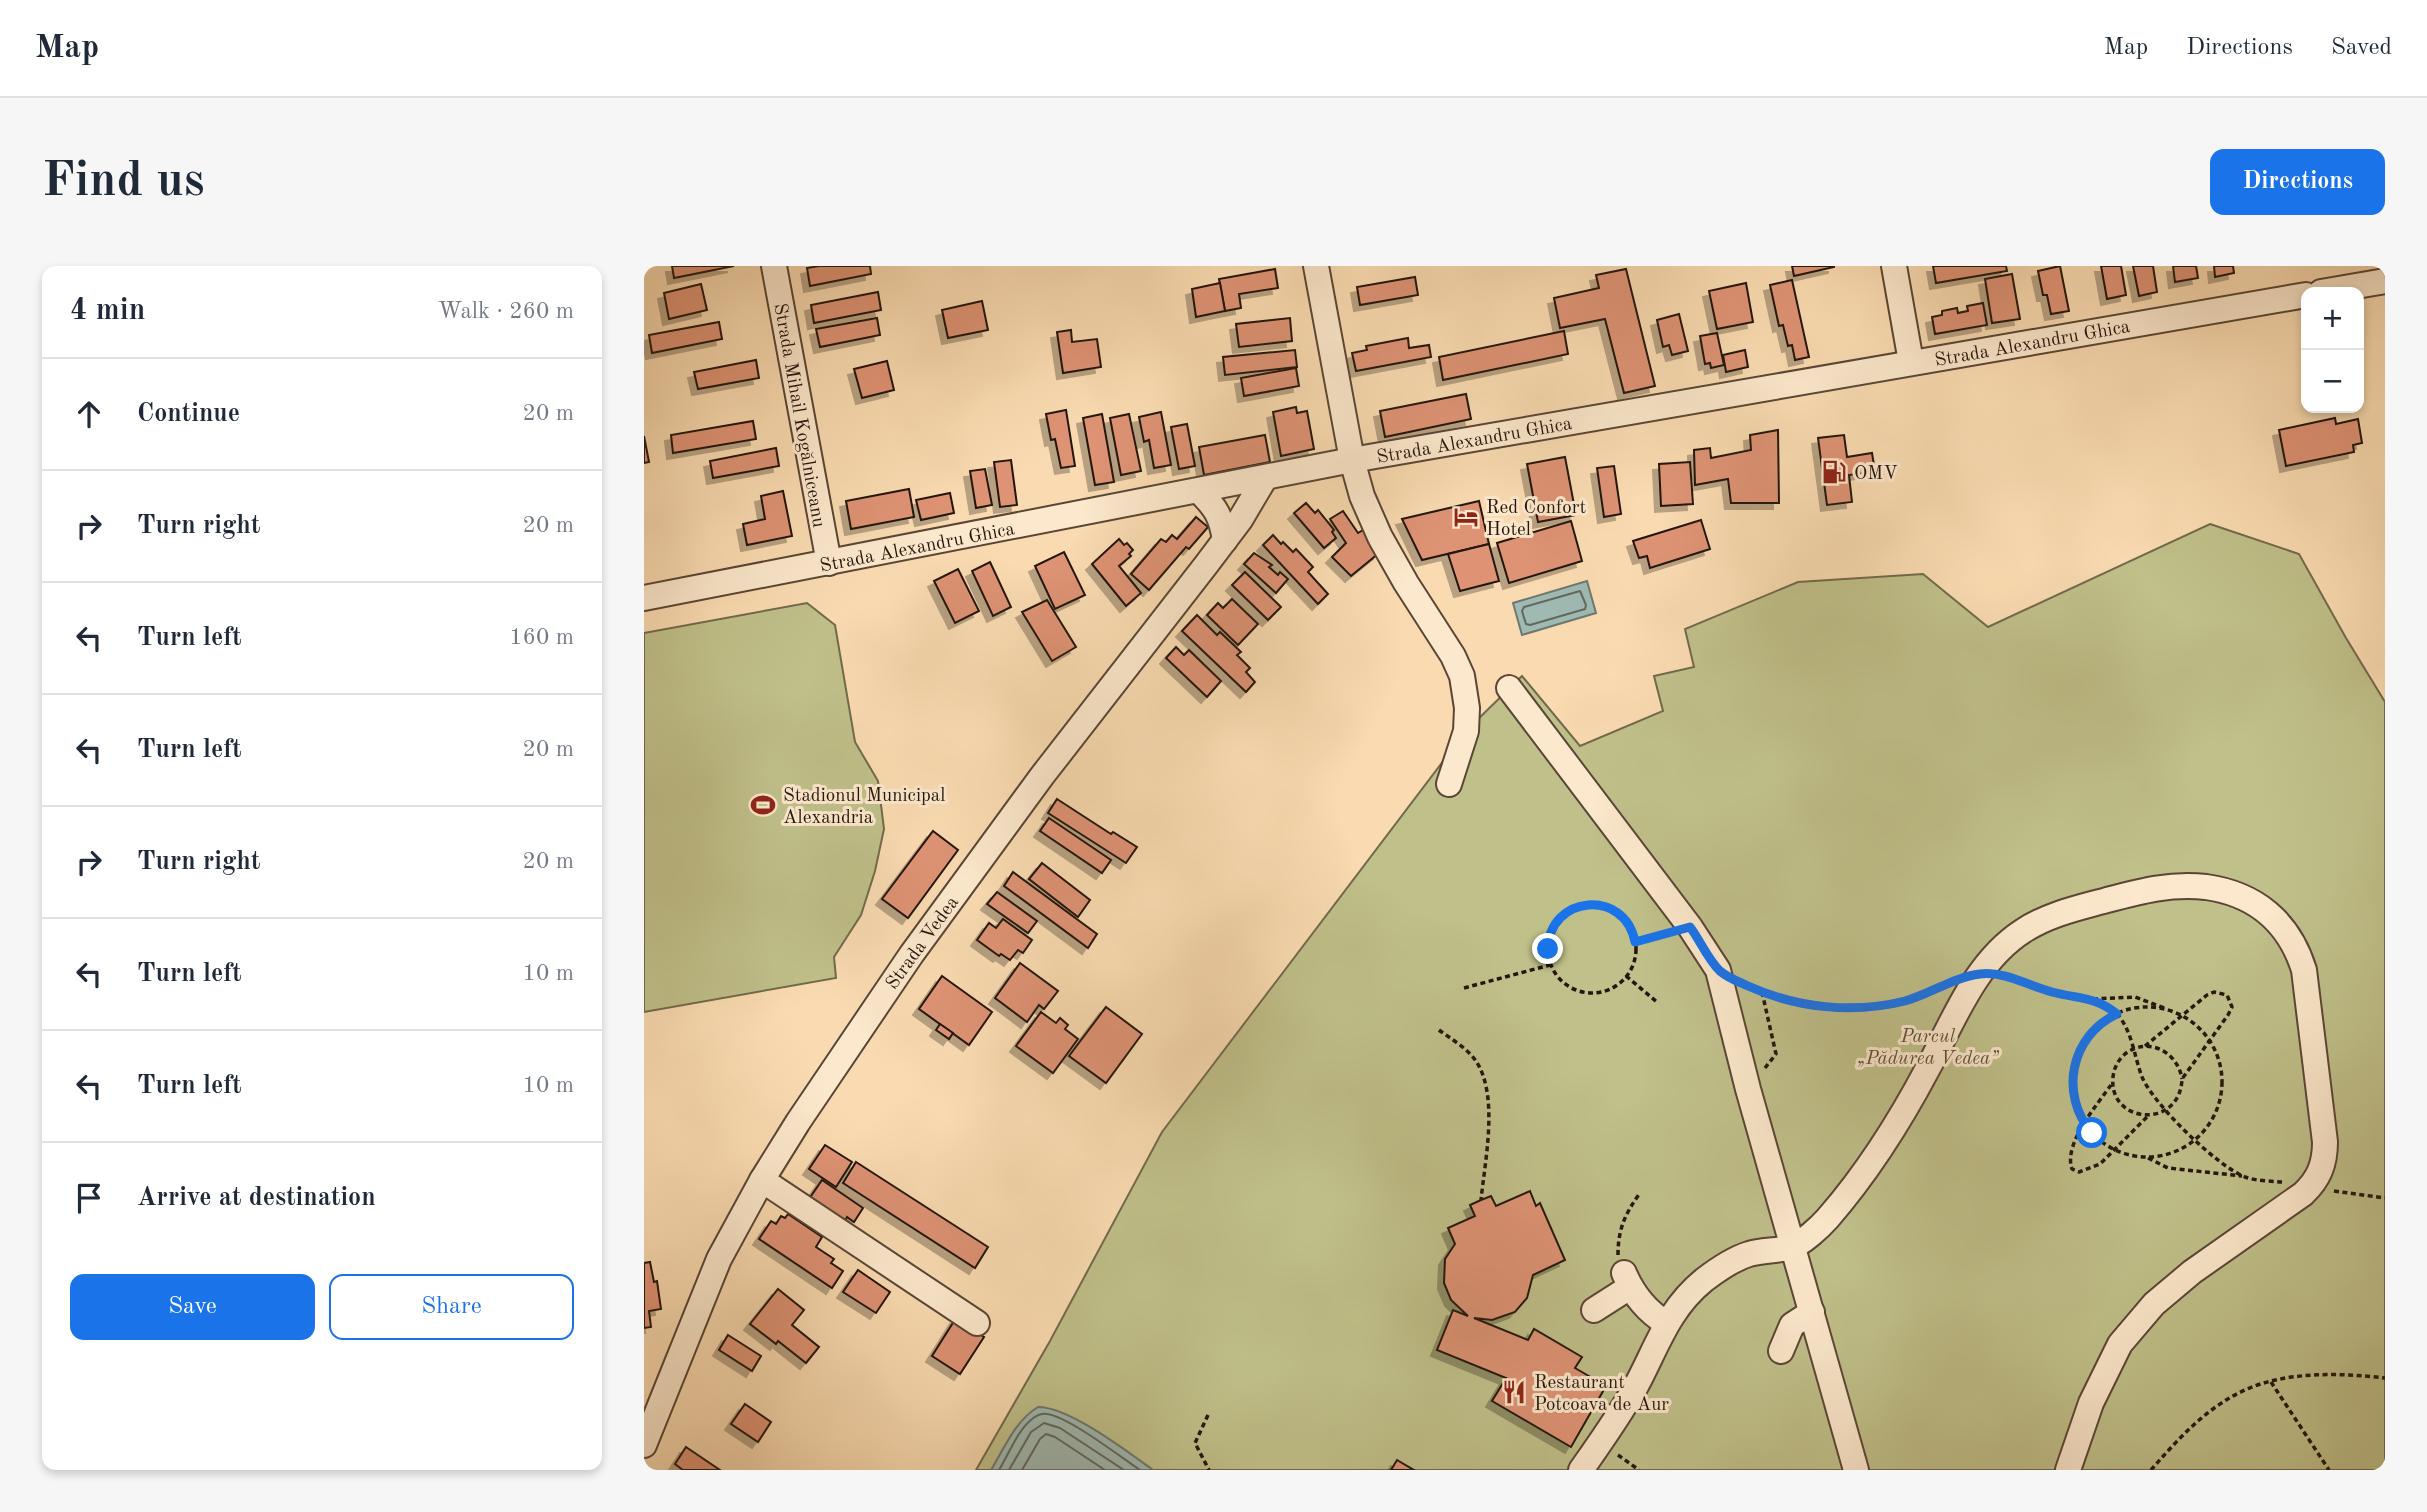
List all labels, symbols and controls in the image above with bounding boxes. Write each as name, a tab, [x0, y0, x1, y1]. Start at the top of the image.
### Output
text: Map	[35, 32, 99, 65]
text: Map	[2104, 36, 2148, 60]
text: Directions	[2186, 36, 2293, 60]
text: Saved	[2331, 36, 2392, 60]
button: Directions	[2210, 149, 2385, 215]
text: Find us	[42, 158, 205, 207]
map controls	[2301, 287, 2364, 413]
button: +	[2301, 287, 2364, 350]
text: 4 min	[70, 296, 145, 326]
text: Walk · 260 m	[438, 300, 574, 323]
street label: Strada Mihail Kogălniceanu	[769, 302, 828, 529]
street label: Strada Alexandru Ghica	[1933, 318, 2132, 371]
button: −	[2301, 350, 2364, 413]
icon: ahead	[70, 395, 108, 433]
text: Continue	[137, 401, 240, 427]
text: 20 m	[523, 402, 574, 425]
street label: Strada Alexandru Ghica	[1375, 415, 1574, 468]
fuel station icon: OMV	[1820, 458, 1848, 486]
place label: OMV	[1854, 465, 1898, 484]
place label: Red Confort Hotel	[1486, 499, 1586, 540]
hotel icon: Red Confort Hotel	[1452, 503, 1480, 531]
icon: right	[70, 507, 108, 545]
text: Turn right	[137, 513, 260, 539]
text: 20 m	[523, 514, 574, 537]
street label: Strada Alexandru Ghica	[818, 520, 1017, 577]
icon: left	[70, 619, 108, 657]
text: Turn left	[137, 625, 242, 651]
text: 160 m	[509, 626, 574, 649]
icon: left	[70, 731, 108, 769]
text: Turn left	[137, 737, 242, 763]
text: 20 m	[523, 738, 574, 761]
place label: Stadionul Municipal Alexandria	[783, 787, 945, 828]
sports icon: Stadionul Municipal Alexandria	[749, 791, 777, 819]
icon: right	[70, 843, 108, 881]
text: Turn right	[137, 849, 260, 875]
text: 20 m	[523, 850, 574, 873]
street label: Strada Vedea	[883, 893, 963, 993]
route end	[1532, 933, 1563, 964]
icon: left	[70, 955, 108, 993]
text: Turn left	[137, 961, 242, 987]
text: 10 m	[523, 962, 574, 985]
park label: Parcul „Pădurea Vedea”	[1857, 1028, 1999, 1069]
icon: left	[70, 1067, 108, 1105]
text: Turn left	[137, 1073, 242, 1099]
text: 10 m	[523, 1074, 574, 1097]
route start	[2076, 1117, 2107, 1148]
icon: arrive	[70, 1179, 108, 1217]
text: Arrive at destination	[137, 1185, 376, 1211]
button: Save	[70, 1274, 315, 1340]
button: Share	[329, 1274, 574, 1340]
place label: Restaurant Potcoava de Aur	[1534, 1374, 1669, 1415]
restaurant icon: Restaurant Potcoava de Aur	[1500, 1378, 1528, 1406]

